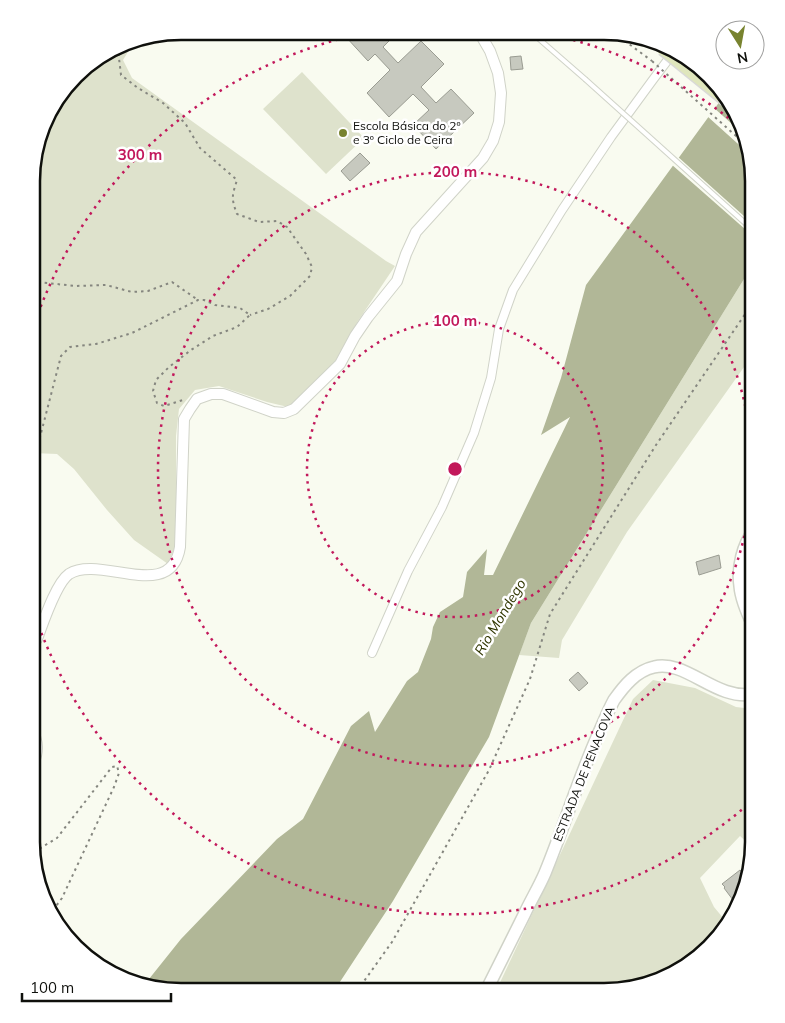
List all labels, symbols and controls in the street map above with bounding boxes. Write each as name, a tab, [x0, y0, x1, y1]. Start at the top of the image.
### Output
north arrow	[715, 20, 765, 70]
text: N	[736, 48, 749, 68]
place label: Escola Básica do 2º e 3º Ciclo de Ceira	[353, 118, 461, 147]
marker: Escola Básica do 2º e 3º Ciclo de Ceira	[337, 127, 349, 139]
text: 300 m	[118, 145, 162, 164]
text: 200 m	[433, 162, 477, 181]
text: 100 m	[433, 311, 477, 330]
centre of rings	[446, 460, 464, 478]
water label: Rio Mondego	[470, 576, 530, 658]
street label: ESTRADA DE PENACOVA	[550, 704, 618, 844]
scale bar	[22, 970, 171, 1002]
text: 100 m	[30, 978, 74, 997]

